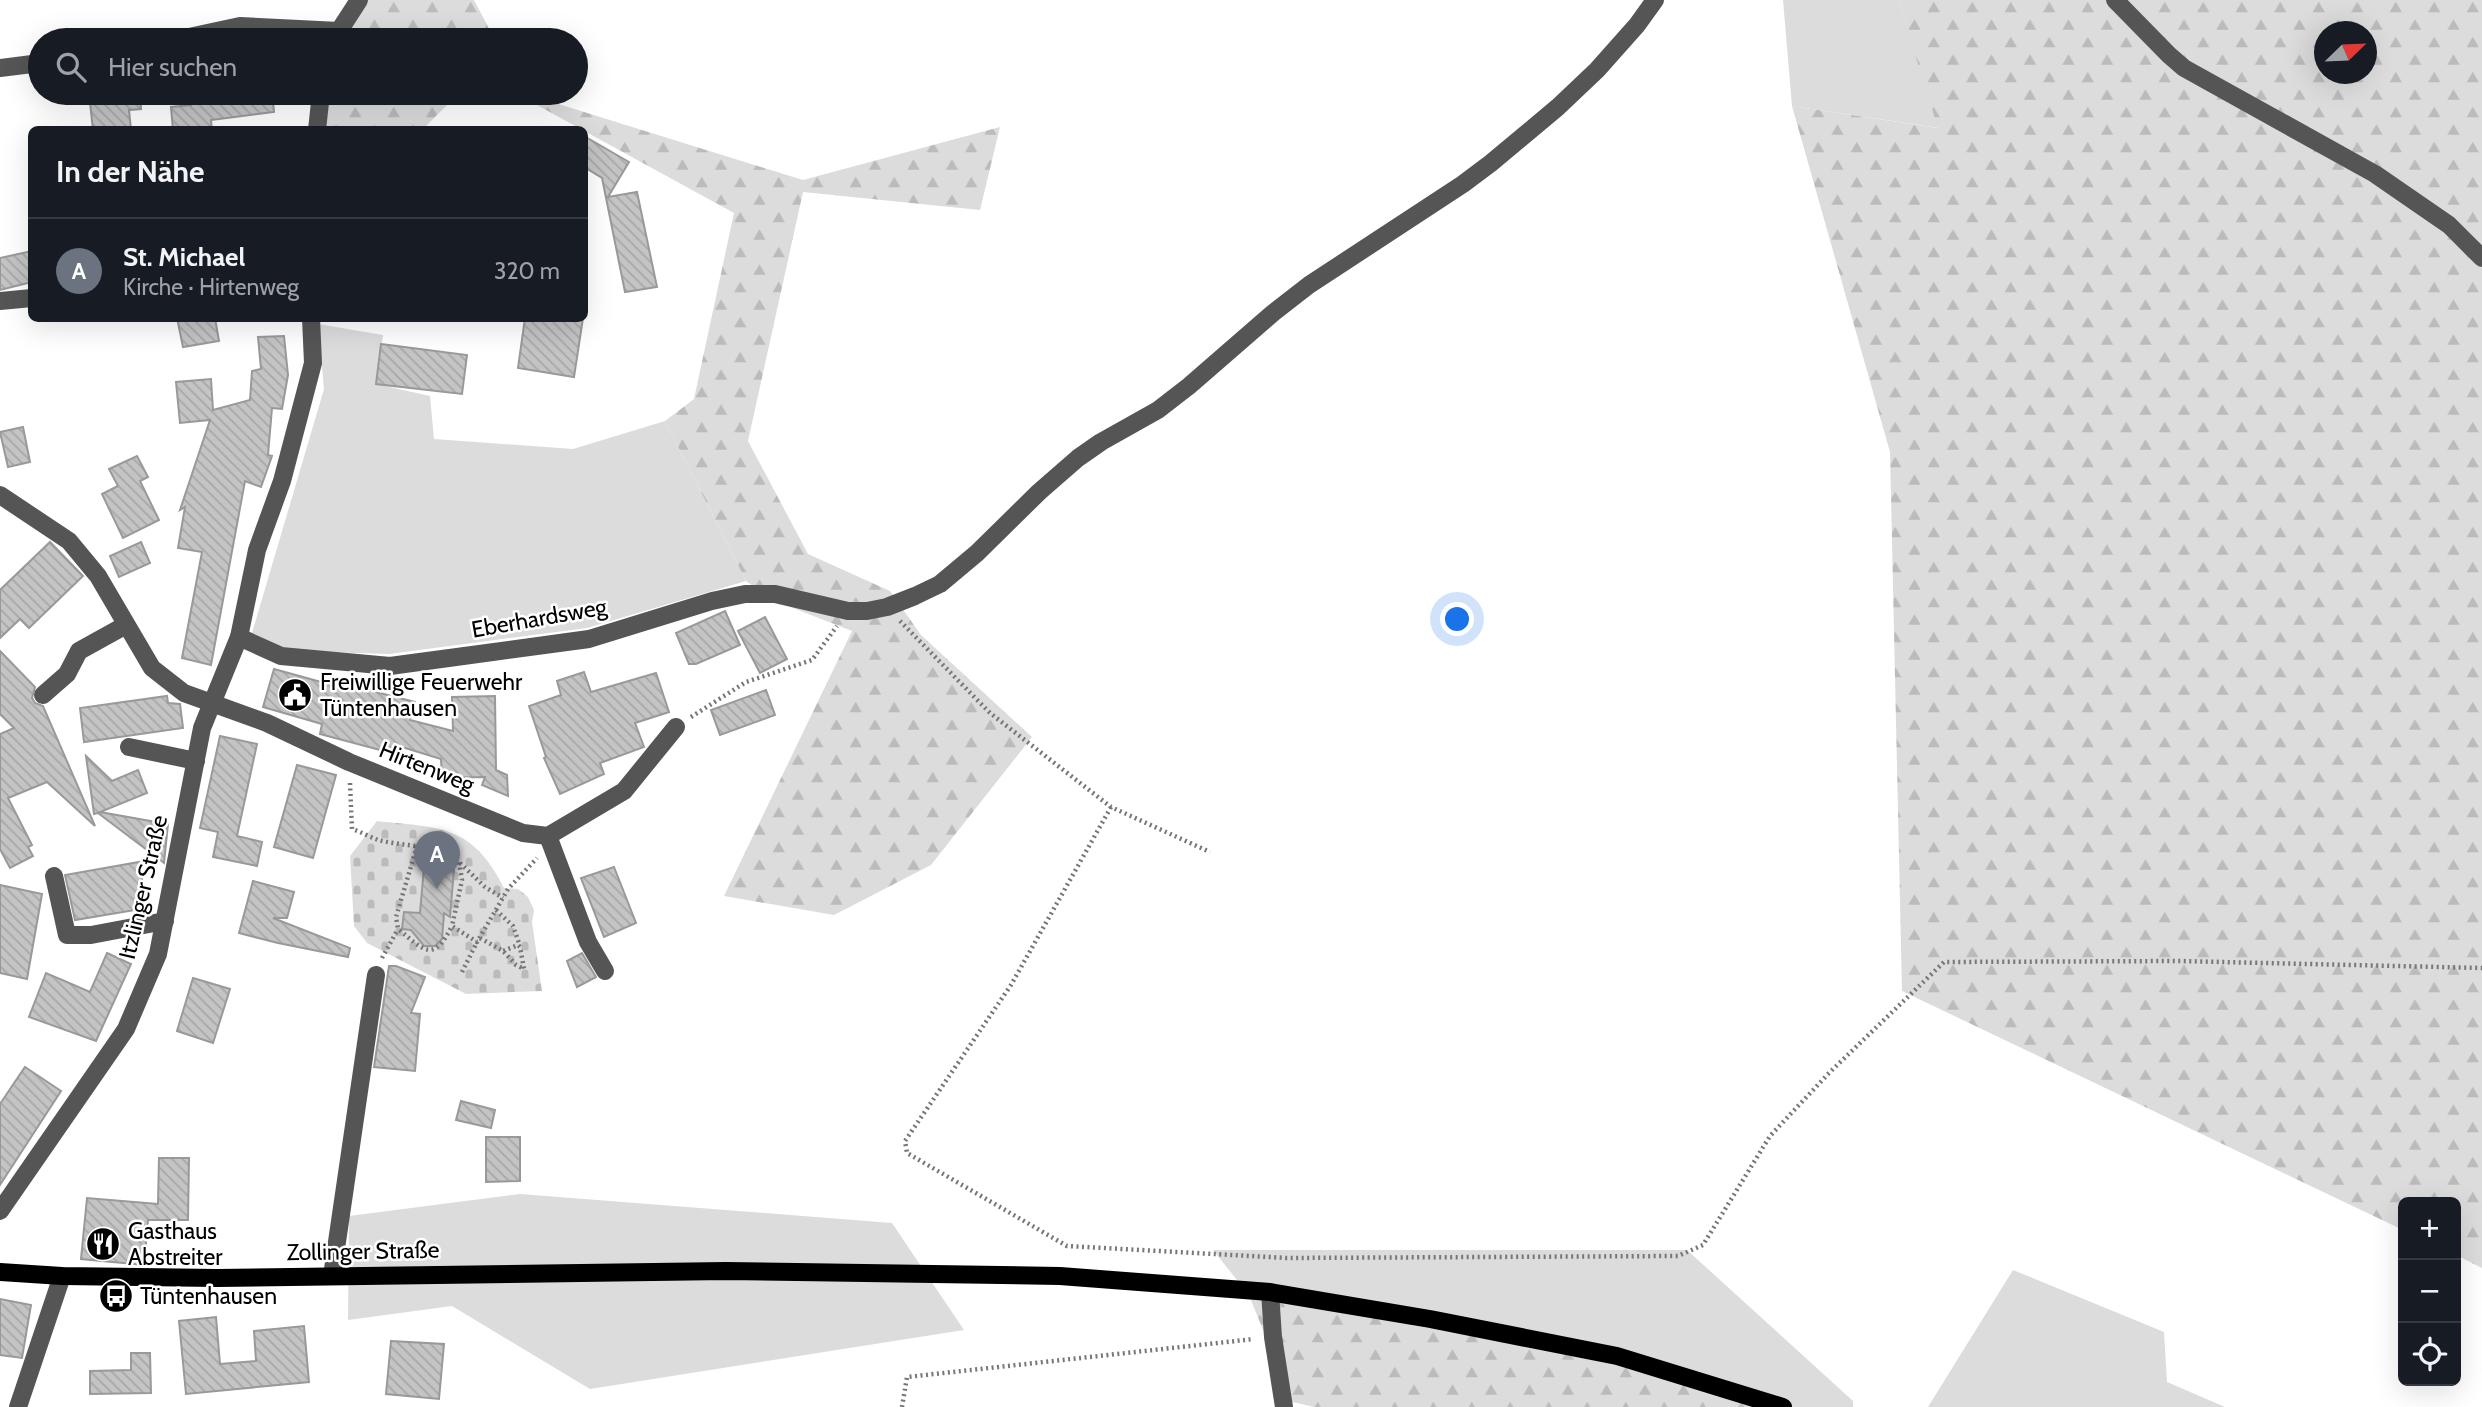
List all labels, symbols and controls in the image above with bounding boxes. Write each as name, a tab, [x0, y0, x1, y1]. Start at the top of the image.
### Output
north arrow	[2314, 21, 2377, 84]
search box	[28, 28, 588, 105]
icon: search	[52, 48, 90, 86]
text: Hier suchen	[108, 51, 237, 83]
text: In der Nähe	[56, 153, 205, 190]
text: St. Michael	[123, 241, 245, 273]
text: A	[72, 257, 86, 285]
text: 320 m	[494, 257, 560, 285]
text: Kirche · Hirtenweg	[123, 273, 299, 301]
street label: Eberhardsweg	[469, 592, 609, 644]
your location	[1440, 602, 1474, 636]
place label: Freiwillige Feuerwehr Tüntenhausen	[320, 668, 523, 722]
public building icon: Freiwillige Feuerwehr Tüntenhausen	[276, 676, 314, 714]
street label: Hirtenweg	[375, 735, 479, 799]
street label: Itzlinger Straße	[113, 812, 173, 962]
pin: A	[414, 831, 460, 889]
map controls	[2398, 1197, 2461, 1386]
button: +	[2398, 1197, 2461, 1260]
place label: Gasthaus Abstreiter	[128, 1217, 223, 1271]
restaurant icon: Gasthaus Abstreiter	[84, 1225, 122, 1263]
street label: Zollinger Straße	[286, 1236, 440, 1266]
button: −	[2398, 1260, 2461, 1323]
bus stop icon: Tüntenhausen	[97, 1277, 135, 1315]
place label: Tüntenhausen	[140, 1282, 277, 1310]
button: locate	[2398, 1323, 2461, 1386]

